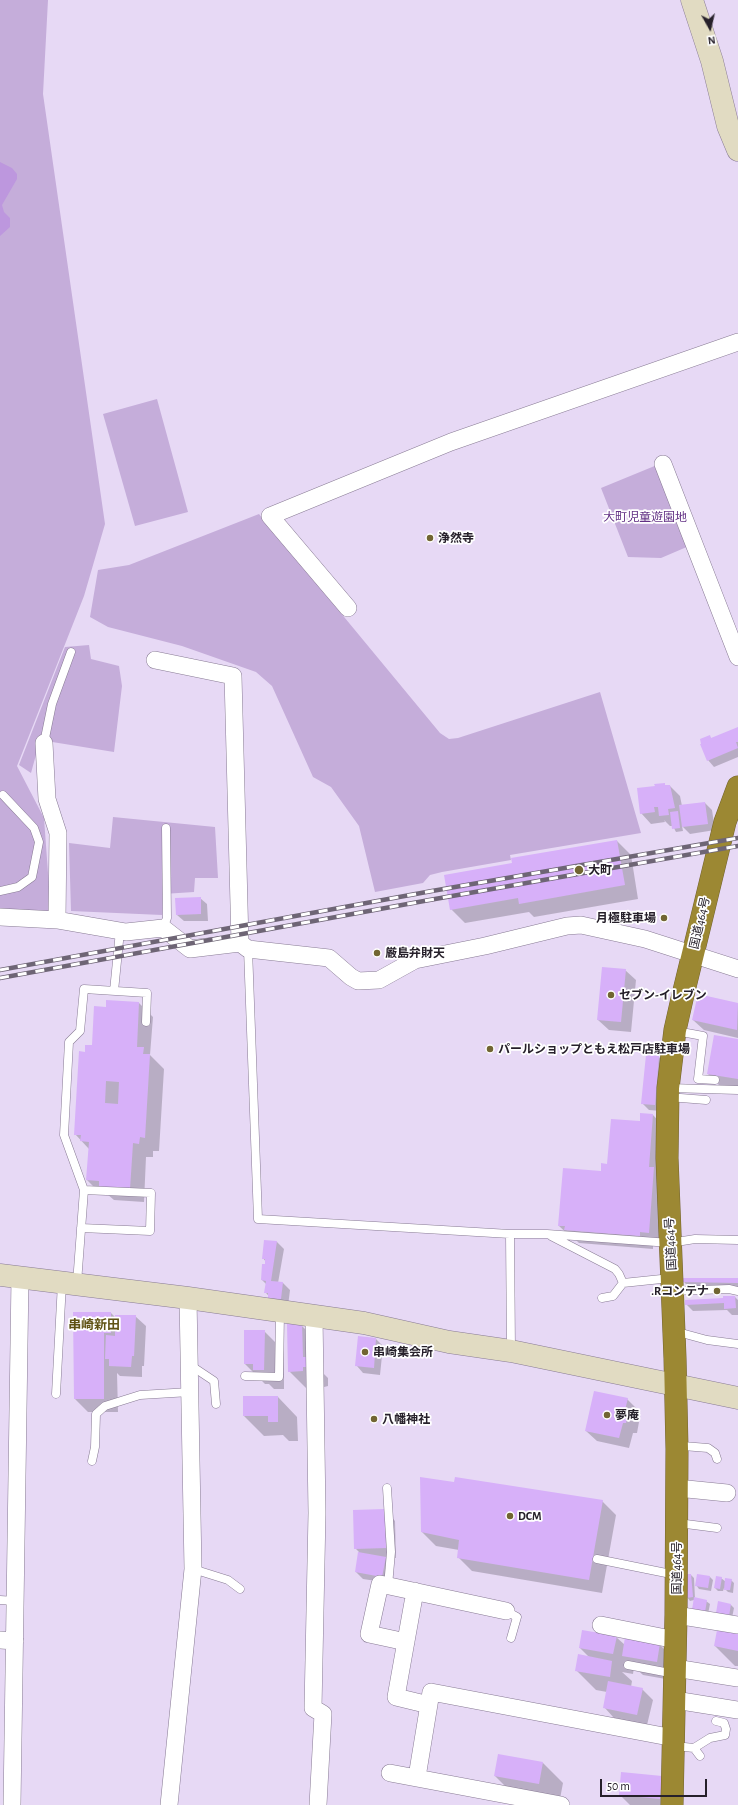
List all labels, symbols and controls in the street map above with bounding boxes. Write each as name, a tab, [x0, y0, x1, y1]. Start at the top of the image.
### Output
north arrow	[690, 8, 730, 48]
text: N	[707, 34, 716, 46]
park label: 大町児童遊園地	[603, 510, 687, 524]
place label: 浄然寺	[438, 531, 474, 545]
marker: 浄然寺	[425, 533, 435, 543]
place label: 大町	[588, 863, 612, 877]
marker: 大町	[573, 864, 585, 876]
street label: 国道464号	[687, 895, 713, 951]
place label: 月極駐車場	[596, 911, 656, 925]
marker: 月極駐車場	[659, 913, 669, 923]
place label: 厳島弁財天	[385, 946, 445, 960]
marker: 厳島弁財天	[372, 948, 382, 958]
place label: セブン-イレブン	[619, 988, 707, 1002]
marker: セブン-イレブン	[606, 990, 616, 1000]
place label: パールショップともえ松戸店駐車場	[498, 1042, 690, 1056]
marker: パールショップともえ松戸店駐車場	[485, 1044, 495, 1054]
street label: 国道464号	[662, 1217, 680, 1271]
place label: .Rコンテナ	[651, 1284, 709, 1298]
marker: .Rコンテナ	[712, 1286, 722, 1296]
district label: 串崎新田	[68, 1317, 120, 1333]
place label: 串崎集会所	[373, 1345, 433, 1359]
marker: 串崎集会所	[360, 1347, 370, 1357]
place label: 夢庵	[615, 1408, 639, 1422]
marker: 夢庵	[602, 1410, 612, 1420]
place label: 八幡神社	[382, 1412, 430, 1426]
marker: 八幡神社	[369, 1414, 379, 1424]
place label: DCM	[518, 1509, 542, 1523]
marker: DCM	[505, 1511, 515, 1521]
street label: 国道464号	[670, 1541, 684, 1595]
scale bar	[602, 1771, 709, 1797]
text: 50 m	[607, 1780, 630, 1792]

